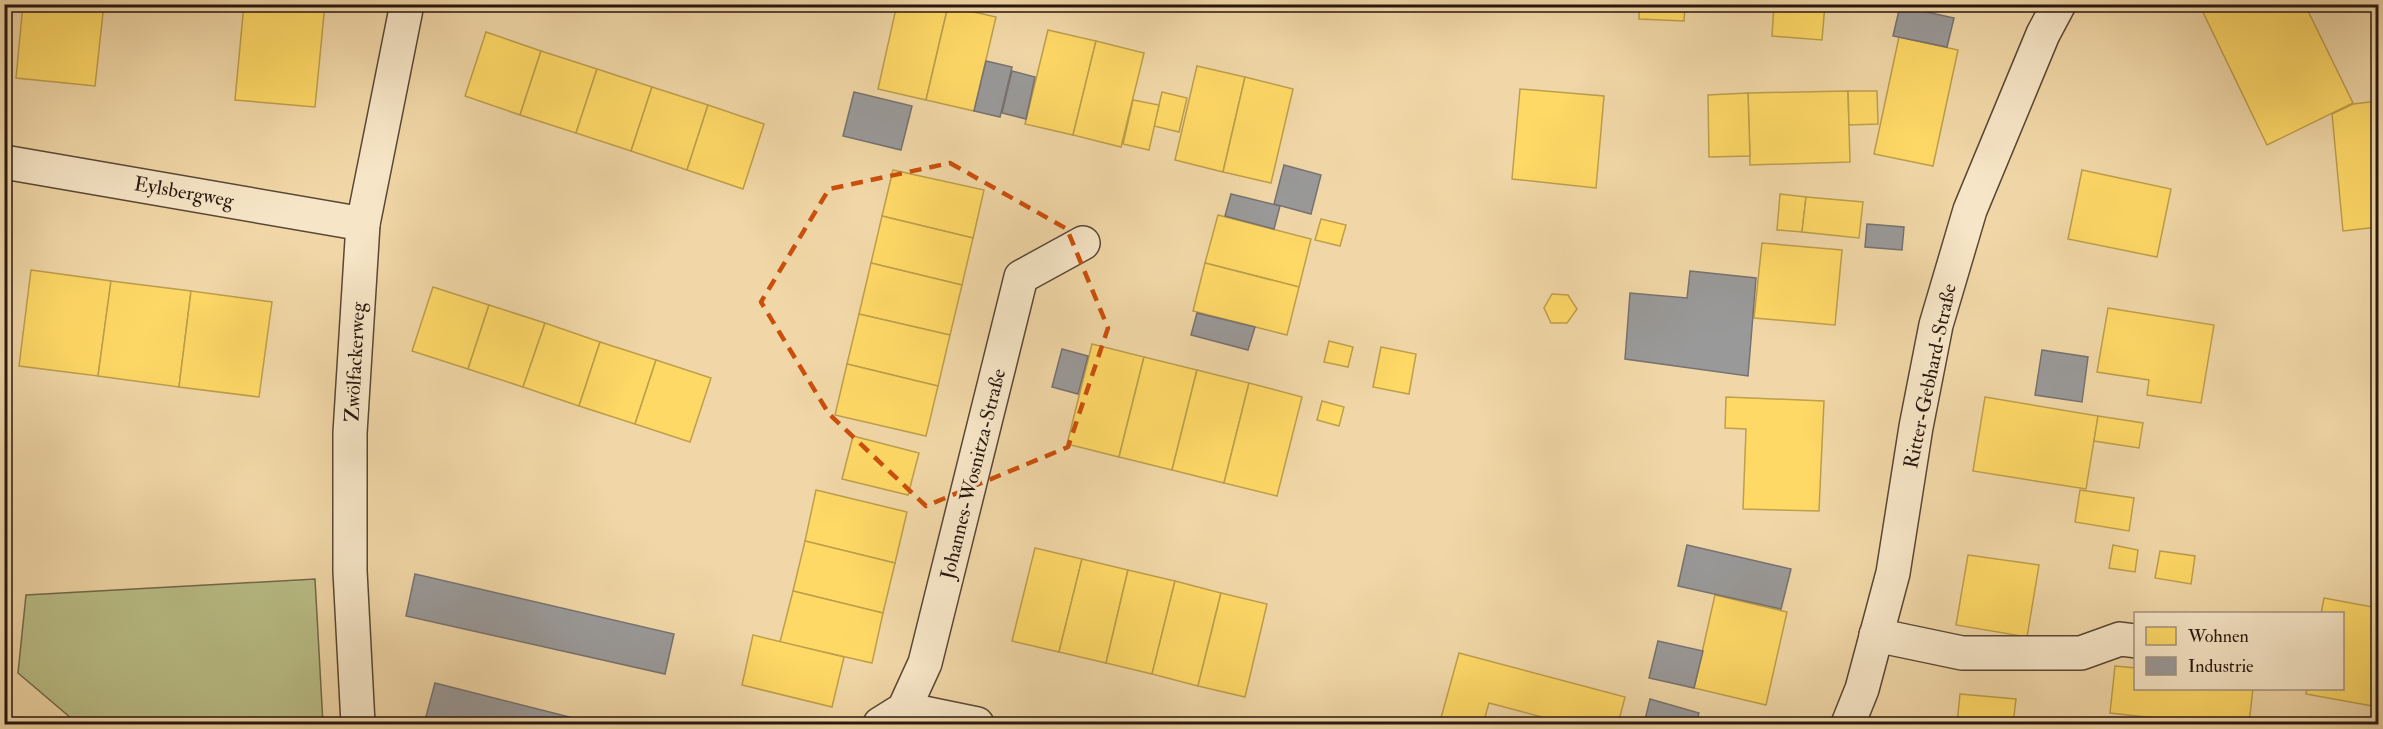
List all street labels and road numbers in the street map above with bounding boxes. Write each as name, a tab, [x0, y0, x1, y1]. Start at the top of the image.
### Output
street label: Eylsbergweg	[132, 171, 237, 213]
street label: Ritter-Gebhard-Straße	[1898, 281, 1962, 471]
street label: Zwölfackerweg	[339, 300, 371, 423]
street label: Johannes-Wosnitza-Straße	[934, 366, 1011, 583]

